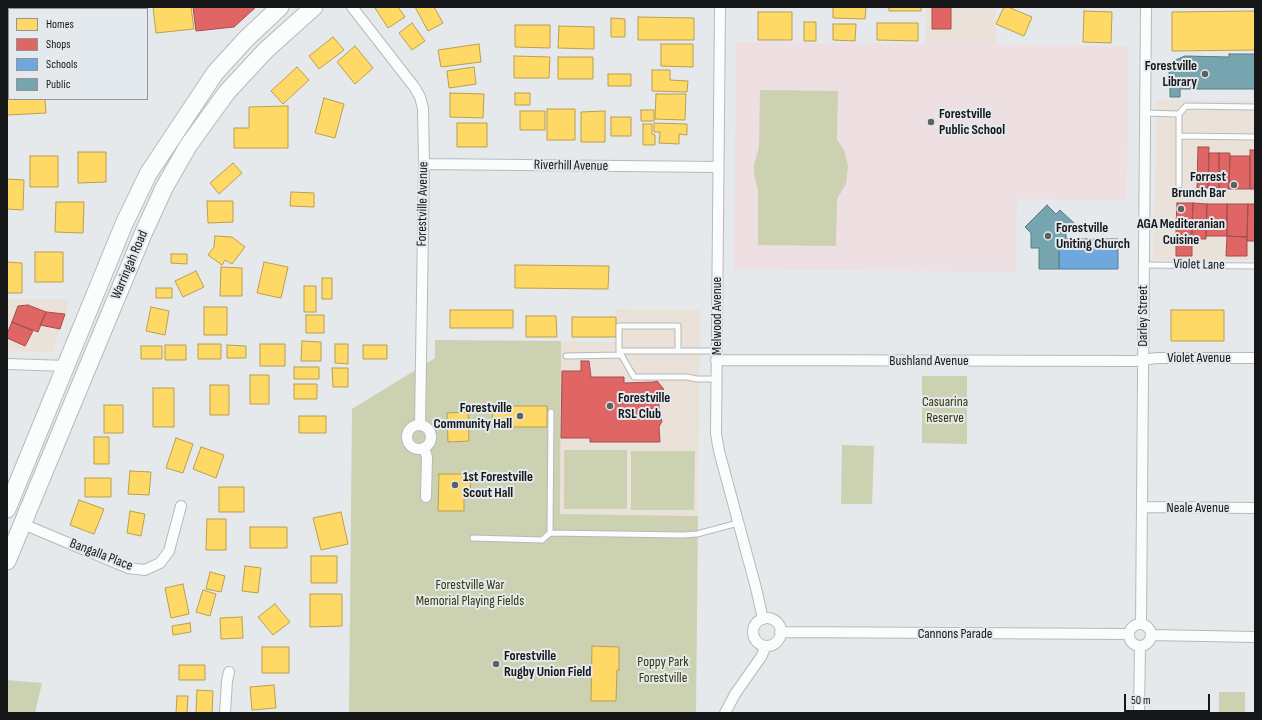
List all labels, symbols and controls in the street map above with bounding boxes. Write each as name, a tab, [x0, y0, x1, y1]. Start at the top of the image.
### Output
legend	[8, 8, 148, 100]
text: Homes	[46, 17, 74, 32]
text: Shops	[46, 37, 71, 52]
text: Schools	[46, 57, 78, 72]
place label: Forestville Library	[1145, 58, 1197, 90]
marker: Forestville Library	[1200, 69, 1210, 79]
text: Public	[46, 77, 71, 92]
place label: Forestville Public School	[939, 106, 1005, 138]
marker: Forestville Public School	[926, 117, 936, 127]
street label: Riverhill Avenue	[534, 157, 608, 175]
street label: Forestville Avenue	[414, 161, 432, 247]
place label: Forrest Brunch Bar	[1172, 169, 1226, 202]
marker: Forrest Brunch Bar	[1229, 180, 1239, 190]
marker: AGA Mediteranian Cuisine	[1176, 204, 1186, 214]
place label: AGA Mediteranian Cuisine	[1137, 216, 1225, 248]
place label: Forestville Uniting Church	[1056, 220, 1130, 252]
street label: Warringah Road	[108, 228, 152, 302]
marker: Forestville Uniting Church	[1043, 231, 1053, 241]
street label: Violet Lane	[1173, 256, 1225, 274]
street label: Melwood Avenue	[709, 277, 725, 355]
street label: Darley Street	[1135, 285, 1151, 347]
street label: Violet Avenue	[1167, 350, 1231, 366]
street label: Bushland Avenue	[889, 353, 969, 369]
place label: Forestville RSL Club	[618, 390, 670, 422]
park label: Casuarina Reserve	[922, 394, 968, 426]
place label: Forestville Community Hall	[433, 400, 512, 432]
marker: Forestville RSL Club	[605, 401, 615, 411]
marker: Forestville Community Hall	[515, 411, 525, 421]
place label: 1st Forestville Scout Hall	[463, 469, 533, 502]
marker: 1st Forestville Scout Hall	[450, 480, 460, 490]
street label: Neale Avenue	[1167, 500, 1229, 516]
street label: Bangalla Place	[67, 535, 135, 575]
park label: Forestville War Memorial Playing Fields	[416, 577, 524, 610]
street label: Cannons Parade	[918, 626, 992, 642]
place label: Forestville Rugby Union Field	[504, 648, 591, 680]
park label: Poppy Park Forestville	[637, 654, 689, 686]
marker: Forestville Rugby Union Field	[491, 659, 501, 669]
scale bar	[1126, 686, 1212, 712]
text: 50 m	[1131, 693, 1151, 708]

